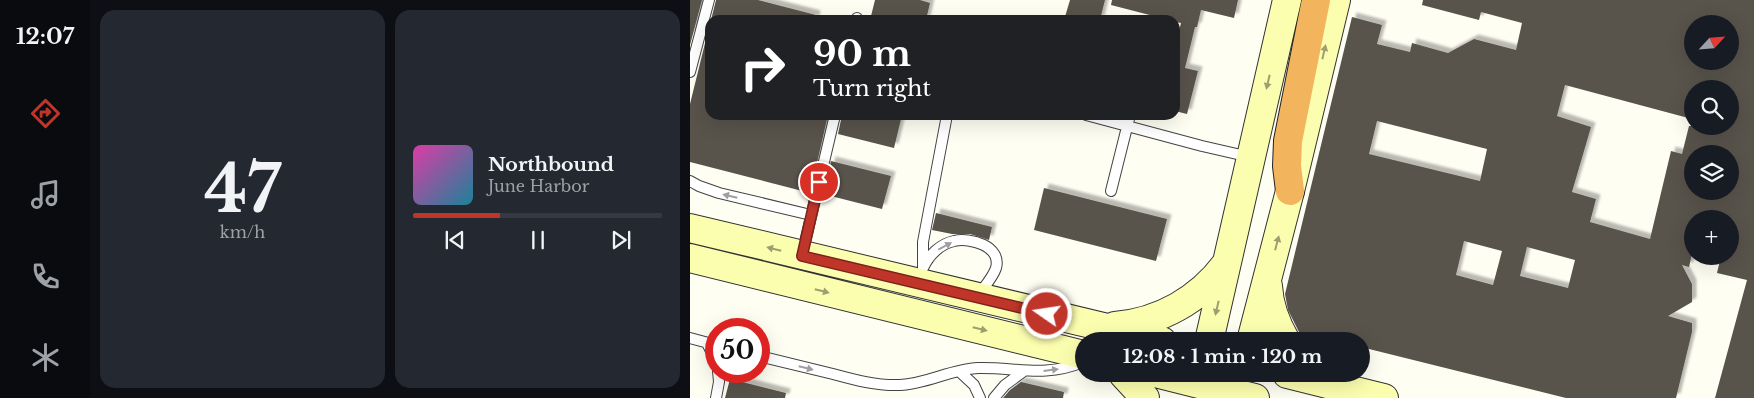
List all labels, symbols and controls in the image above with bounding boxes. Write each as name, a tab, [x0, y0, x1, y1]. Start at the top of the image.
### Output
north arrow	[1684, 15, 1739, 70]
map controls	[1684, 15, 1739, 265]
text: 12:07	[16, 23, 74, 50]
text: 90 m	[813, 32, 911, 75]
icon: right	[730, 35, 795, 100]
one-way arrow	[1320, 44, 1328, 59]
one-way arrow	[1264, 74, 1272, 89]
text: Turn right	[813, 75, 931, 102]
button: search	[1684, 80, 1739, 135]
icon: directions	[28, 96, 63, 131]
button: layers	[1684, 145, 1739, 200]
text: 47	[204, 149, 281, 230]
text: Northbound	[488, 153, 614, 176]
pin	[798, 161, 840, 203]
icon: arrive	[805, 168, 833, 196]
text: June Harbor	[488, 176, 589, 196]
icon: music	[28, 177, 63, 212]
one-way arrow	[722, 192, 737, 200]
button: +	[1684, 210, 1739, 265]
text: km/h	[220, 222, 265, 242]
icon: previous	[441, 226, 469, 254]
icon: pause	[524, 226, 552, 254]
icon: next	[607, 226, 635, 254]
one-way arrow	[1273, 236, 1281, 251]
one-way arrow	[939, 241, 952, 250]
one-way arrow	[767, 245, 782, 253]
icon: phone	[28, 259, 63, 294]
one-way arrow	[815, 287, 830, 295]
position arrow	[1020, 287, 1072, 339]
one-way arrow	[1213, 301, 1221, 316]
speed limit sign: 50	[705, 318, 770, 383]
one-way arrow	[973, 325, 988, 333]
icon: climate	[28, 340, 63, 375]
text: 12:08 · 1 min · 120 m	[1123, 345, 1322, 368]
one-way arrow	[799, 364, 814, 372]
one-way arrow	[1044, 366, 1060, 374]

